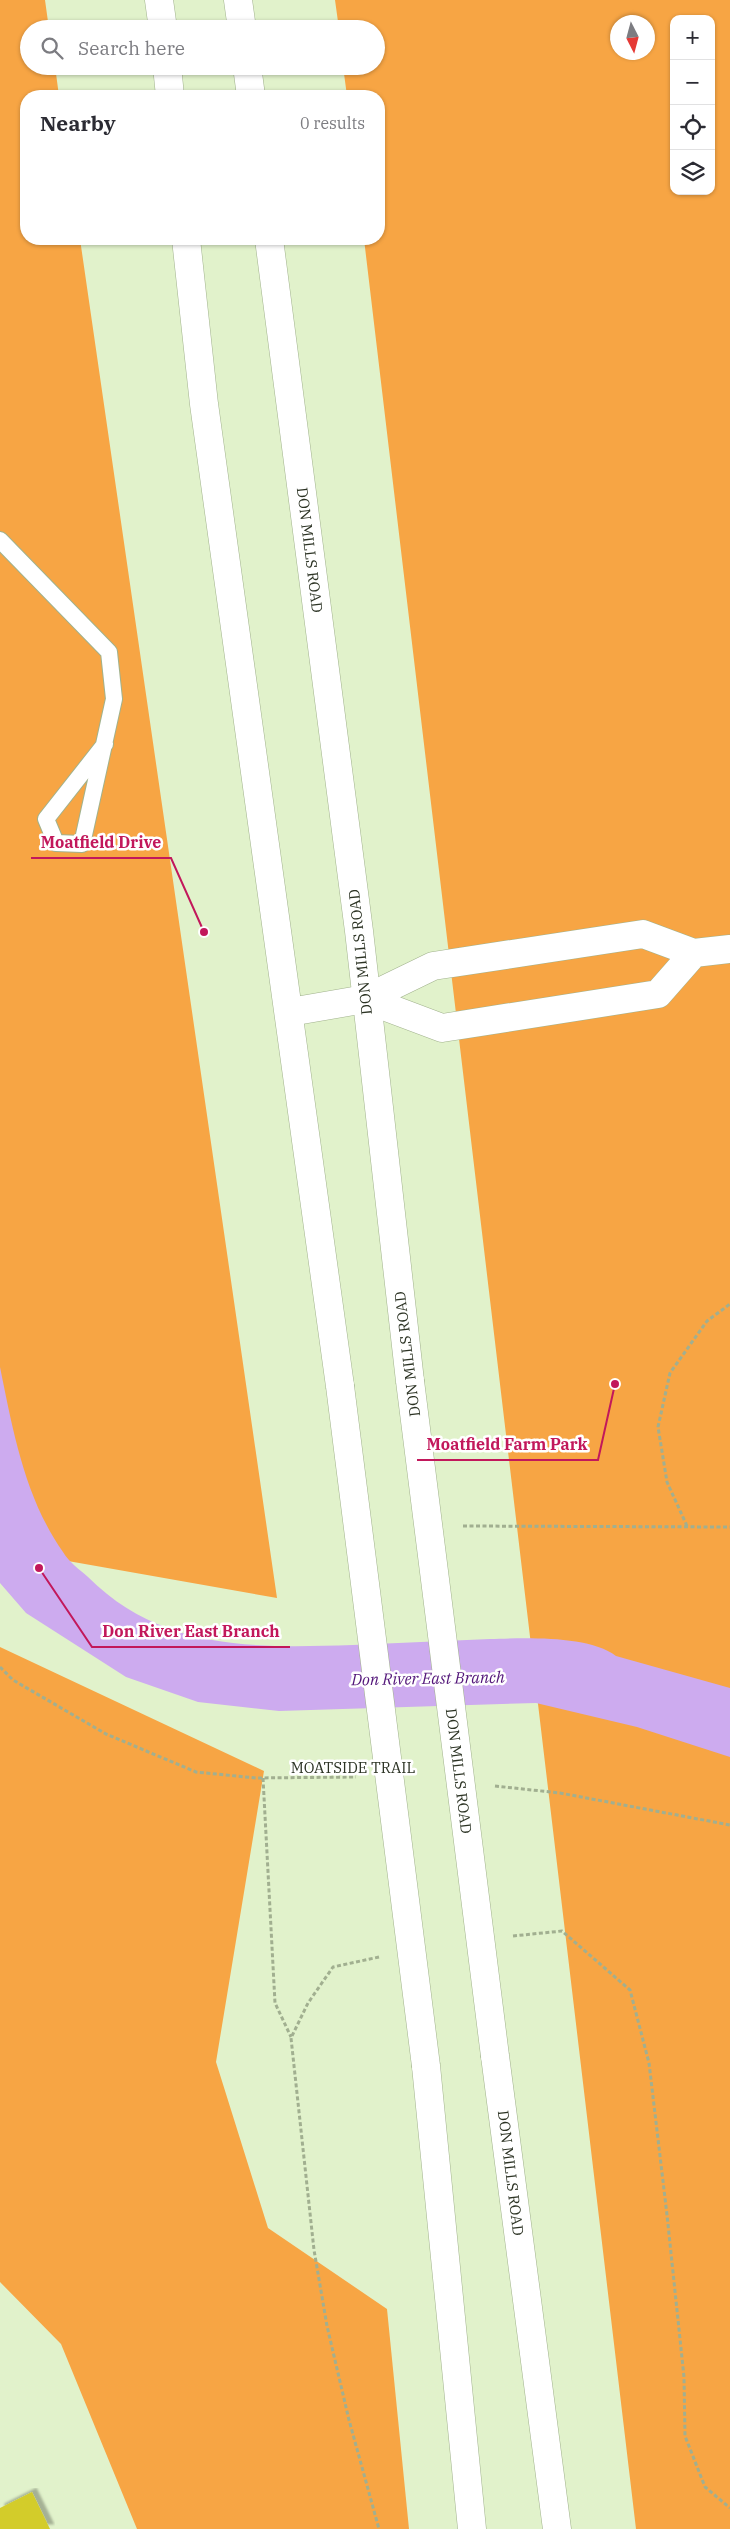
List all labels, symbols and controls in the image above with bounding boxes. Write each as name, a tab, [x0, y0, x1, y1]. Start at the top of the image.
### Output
north arrow	[610, 15, 655, 60]
map controls	[670, 15, 715, 195]
button: +	[670, 15, 715, 60]
search box	[20, 20, 385, 75]
icon: search	[38, 34, 66, 62]
text: Search here	[78, 36, 185, 60]
button: −	[670, 60, 715, 105]
button: locate	[670, 105, 715, 150]
text: Nearby	[40, 109, 116, 137]
text: 0 results	[300, 113, 365, 133]
button: layers	[670, 150, 715, 195]
street label: DON MILLS ROAD	[293, 486, 327, 614]
callout: Moatfield Drive	[31, 827, 171, 858]
text: Moatfield Drive	[41, 832, 161, 852]
street label: DON MILLS ROAD	[344, 888, 376, 1016]
street label: DON MILLS ROAD	[390, 1290, 424, 1418]
callout: Moatfield Farm Park	[417, 1429, 598, 1460]
text: Moatfield Farm Park	[426, 1434, 588, 1454]
callout: Don River East Branch	[92, 1616, 290, 1647]
text: Don River East Branch	[102, 1621, 280, 1641]
water label: Don River East Branch	[350, 1667, 505, 1689]
street label: DON MILLS ROAD	[442, 1707, 476, 1835]
street label: MOATSIDE TRAIL	[291, 1758, 415, 1777]
street label: DON MILLS ROAD	[494, 2109, 528, 2237]

